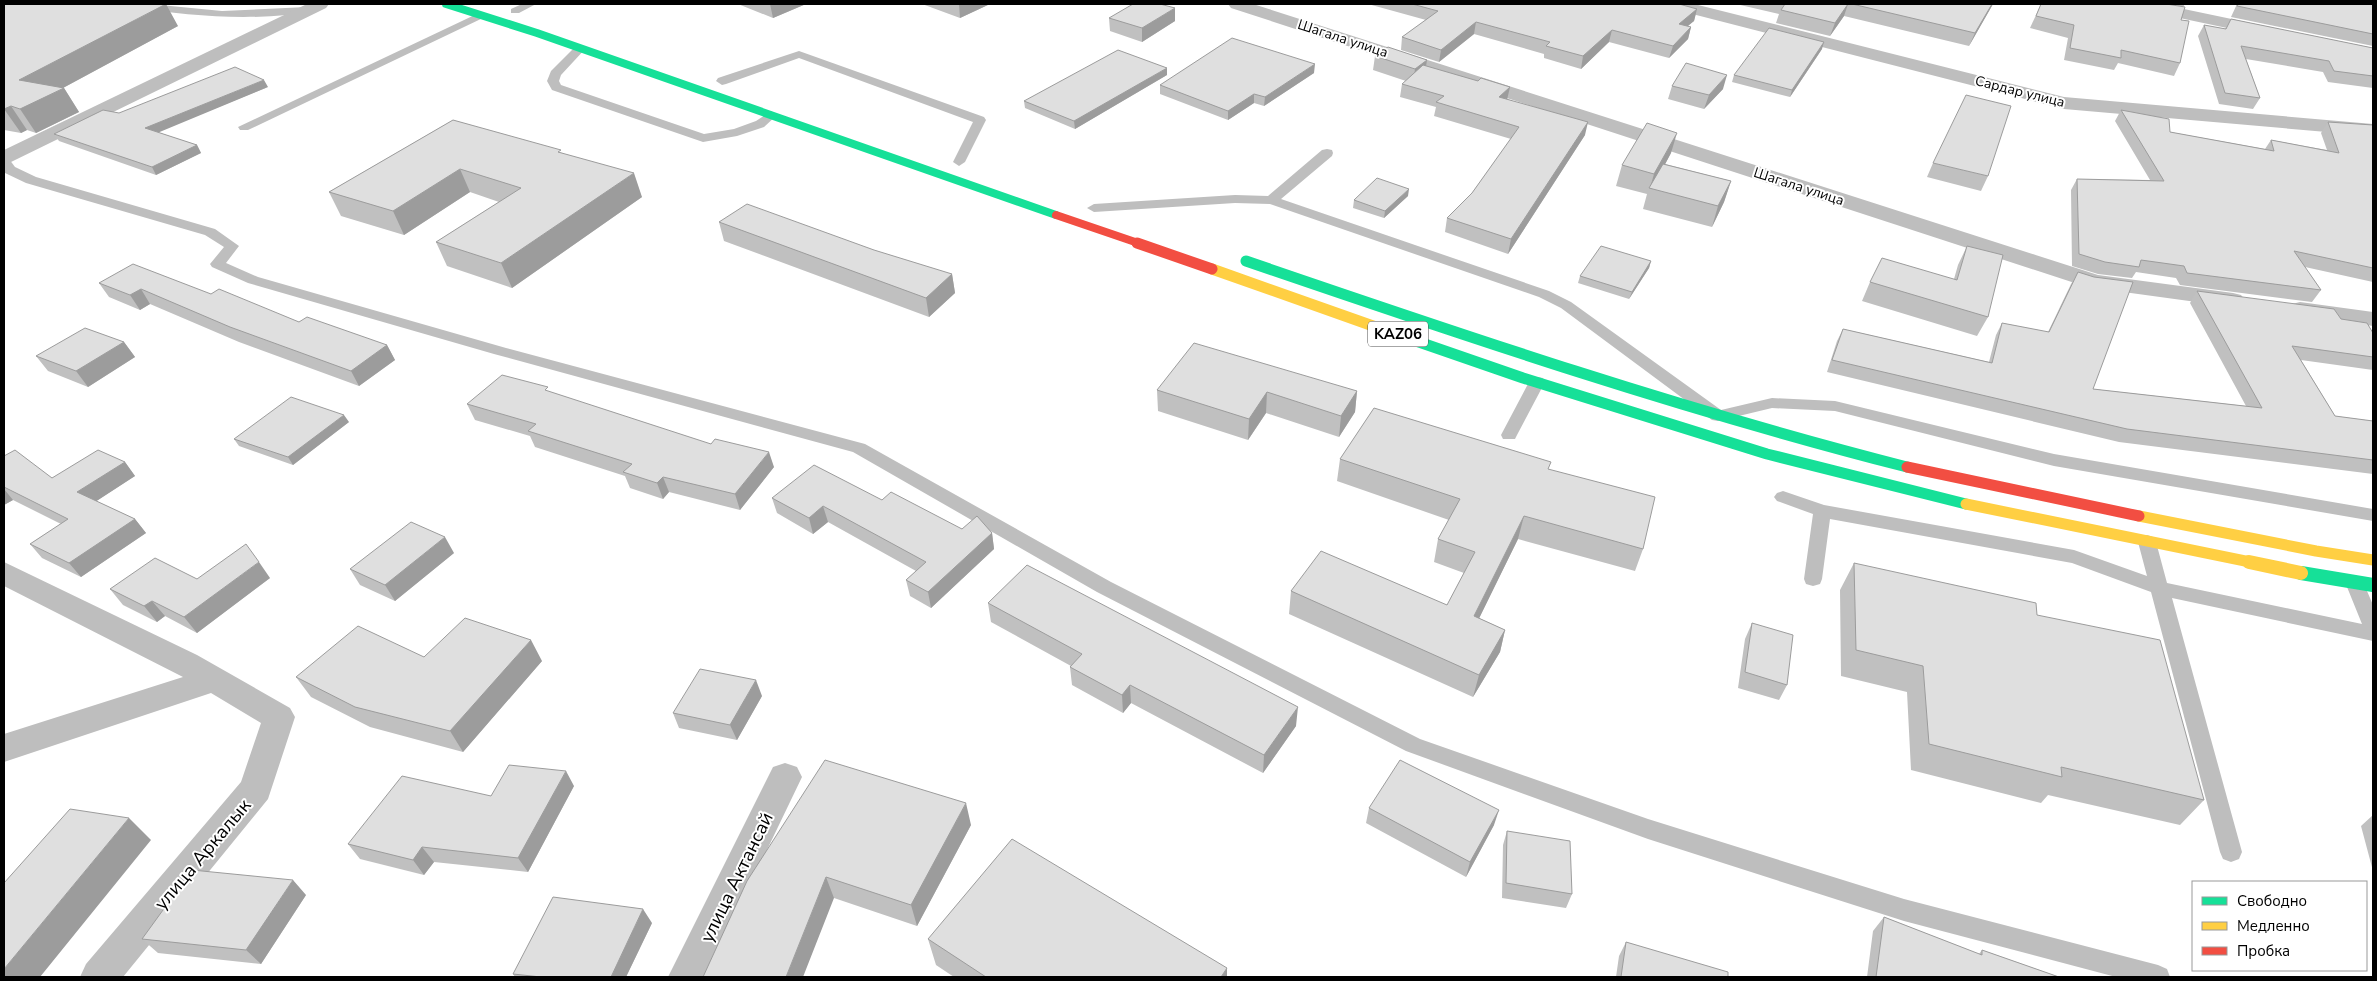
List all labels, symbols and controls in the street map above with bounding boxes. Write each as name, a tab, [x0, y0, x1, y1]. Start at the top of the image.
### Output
street label: Шагала улица	[1295, 15, 1391, 62]
street label: Сардар улица	[1973, 71, 2067, 112]
street label: Шагала улица	[1751, 163, 1847, 210]
road number: KАZ06	[1368, 322, 1428, 346]
street label: улица Аркалык	[148, 793, 257, 916]
street label: улица Актансай	[694, 808, 780, 947]
legend	[2192, 881, 2367, 971]
text: Свободно	[2237, 891, 2307, 911]
text: Медленно	[2237, 916, 2310, 936]
text: Пробка	[2237, 941, 2290, 961]

